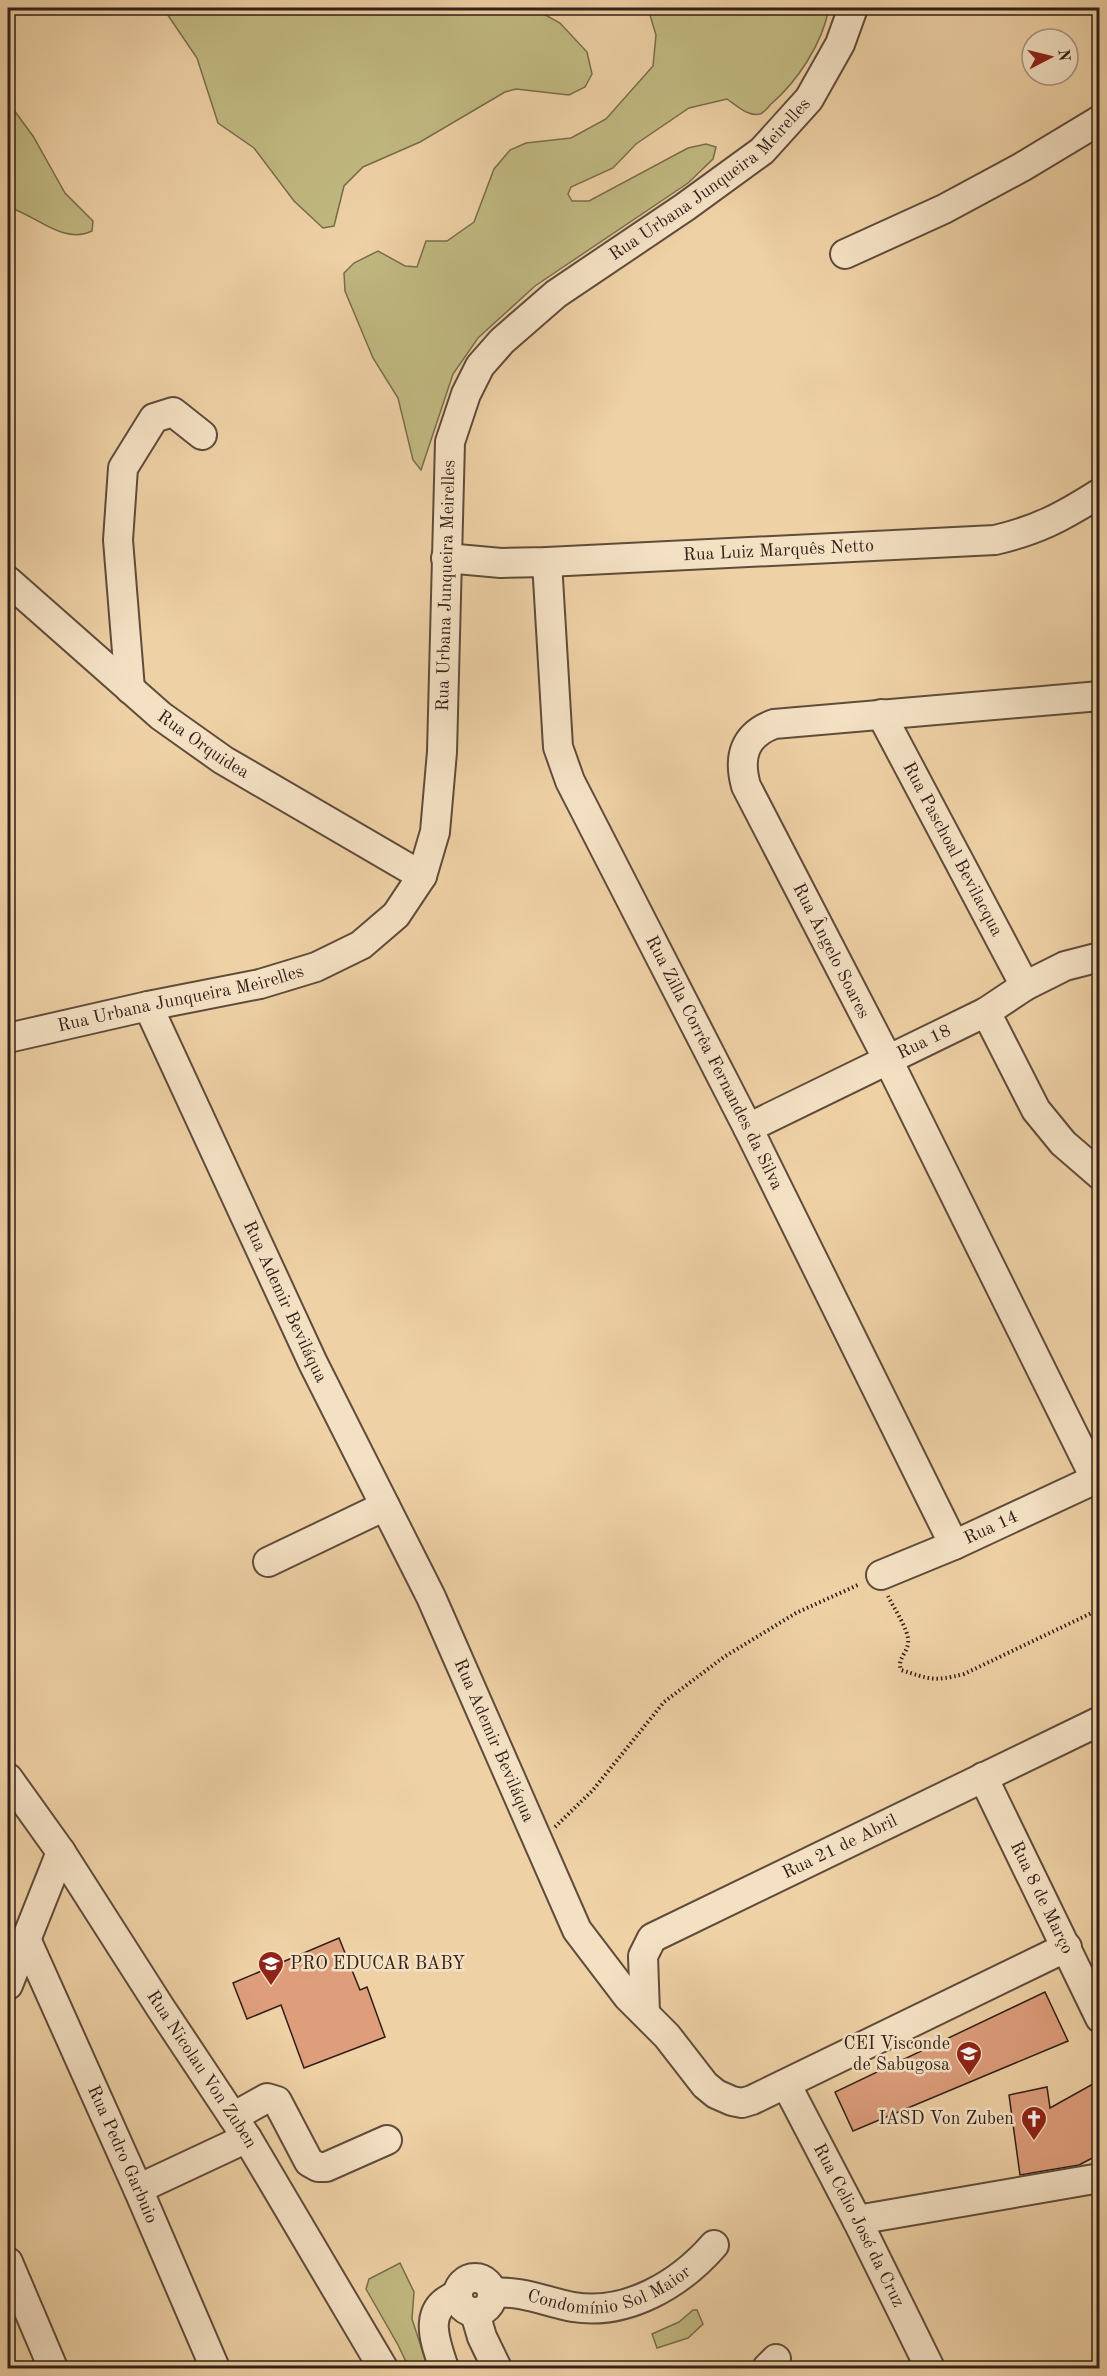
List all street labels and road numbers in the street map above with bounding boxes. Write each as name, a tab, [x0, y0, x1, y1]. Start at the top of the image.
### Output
street label: Rua Urbana Junqueira Meirelles	[606, 95, 814, 264]
street label: Rua Urbana Junqueira Meirelles	[434, 459, 459, 712]
street label: Rua Luiz Marquês Netto	[683, 537, 874, 564]
street label: Rua Orquidea	[154, 707, 252, 782]
street label: Rua Paschoal Bevilacqua	[899, 759, 1006, 939]
street label: Rua Ângelo Soares	[789, 879, 877, 1022]
street label: Rua Zilla Corrêa Fernandes da Silva	[642, 933, 786, 1193]
street label: Rua Urbana Junqueira Meirelles	[56, 962, 306, 1035]
street label: Rua 18	[894, 1021, 954, 1063]
street label: Rua Ademir Beviláqua	[240, 1218, 330, 1386]
street label: Rua 14	[961, 1507, 1021, 1548]
street label: Rua Ademir Beviláqua	[450, 1656, 538, 1825]
street label: Rua 21 de Abril	[780, 1811, 900, 1882]
street label: Rua 8 de Março	[1007, 1838, 1076, 1957]
street label: Rua Nicolau Von Zuben	[143, 1987, 260, 2152]
street label: Rua Pedro Garbuio	[84, 2083, 161, 2226]
street label: Rua Celio José da Cruz	[810, 2141, 908, 2310]
street label: Condomínio Sol Maior	[526, 2262, 695, 2318]

